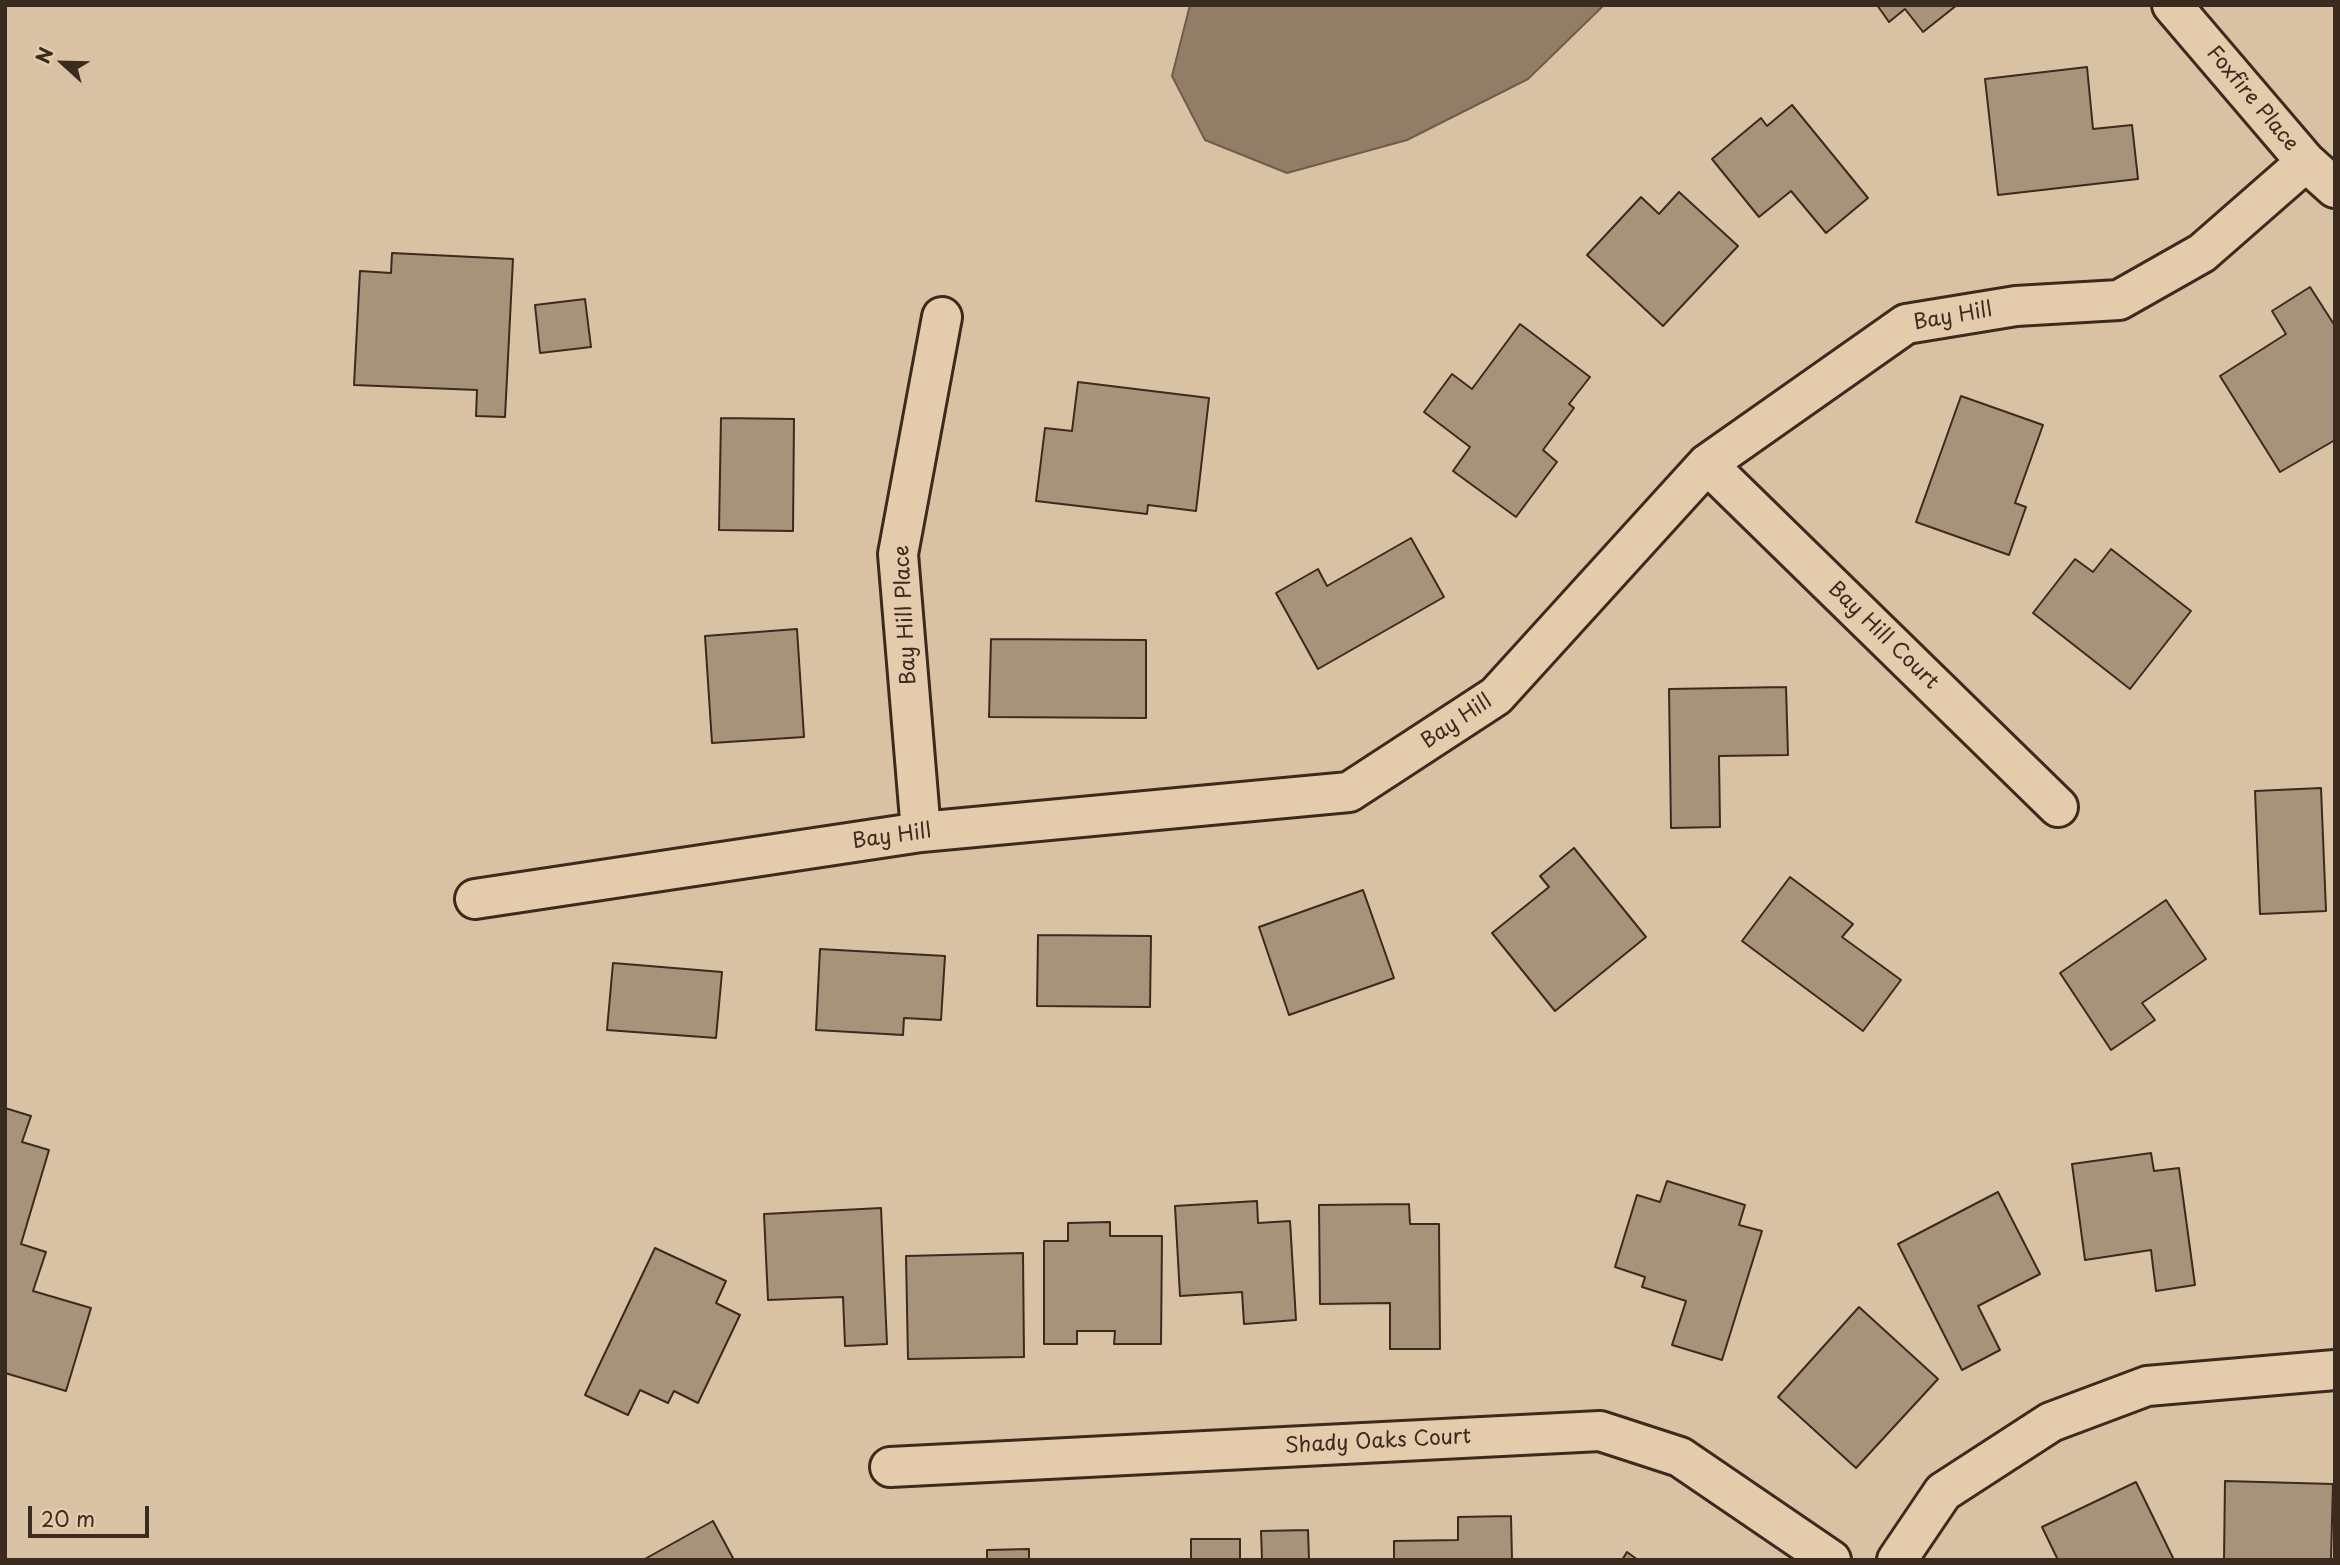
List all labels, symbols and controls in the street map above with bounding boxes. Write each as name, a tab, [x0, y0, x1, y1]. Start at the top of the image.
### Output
north arrow	[28, 28, 98, 98]
street label: Foxfire Place	[2201, 41, 2303, 157]
text: N	[28, 43, 59, 67]
street label: Bay Hill	[1912, 298, 1994, 336]
street label: Bay Hill Place	[890, 545, 922, 685]
street label: Bay Hill Court	[1822, 577, 1944, 695]
street label: Bay Hill	[1417, 689, 1497, 755]
street label: Bay Hill	[851, 819, 933, 855]
street label: Shady Oaks Court	[1284, 1425, 1472, 1459]
scale bar	[32, 1492, 152, 1536]
text: 20 m	[41, 1502, 95, 1534]

